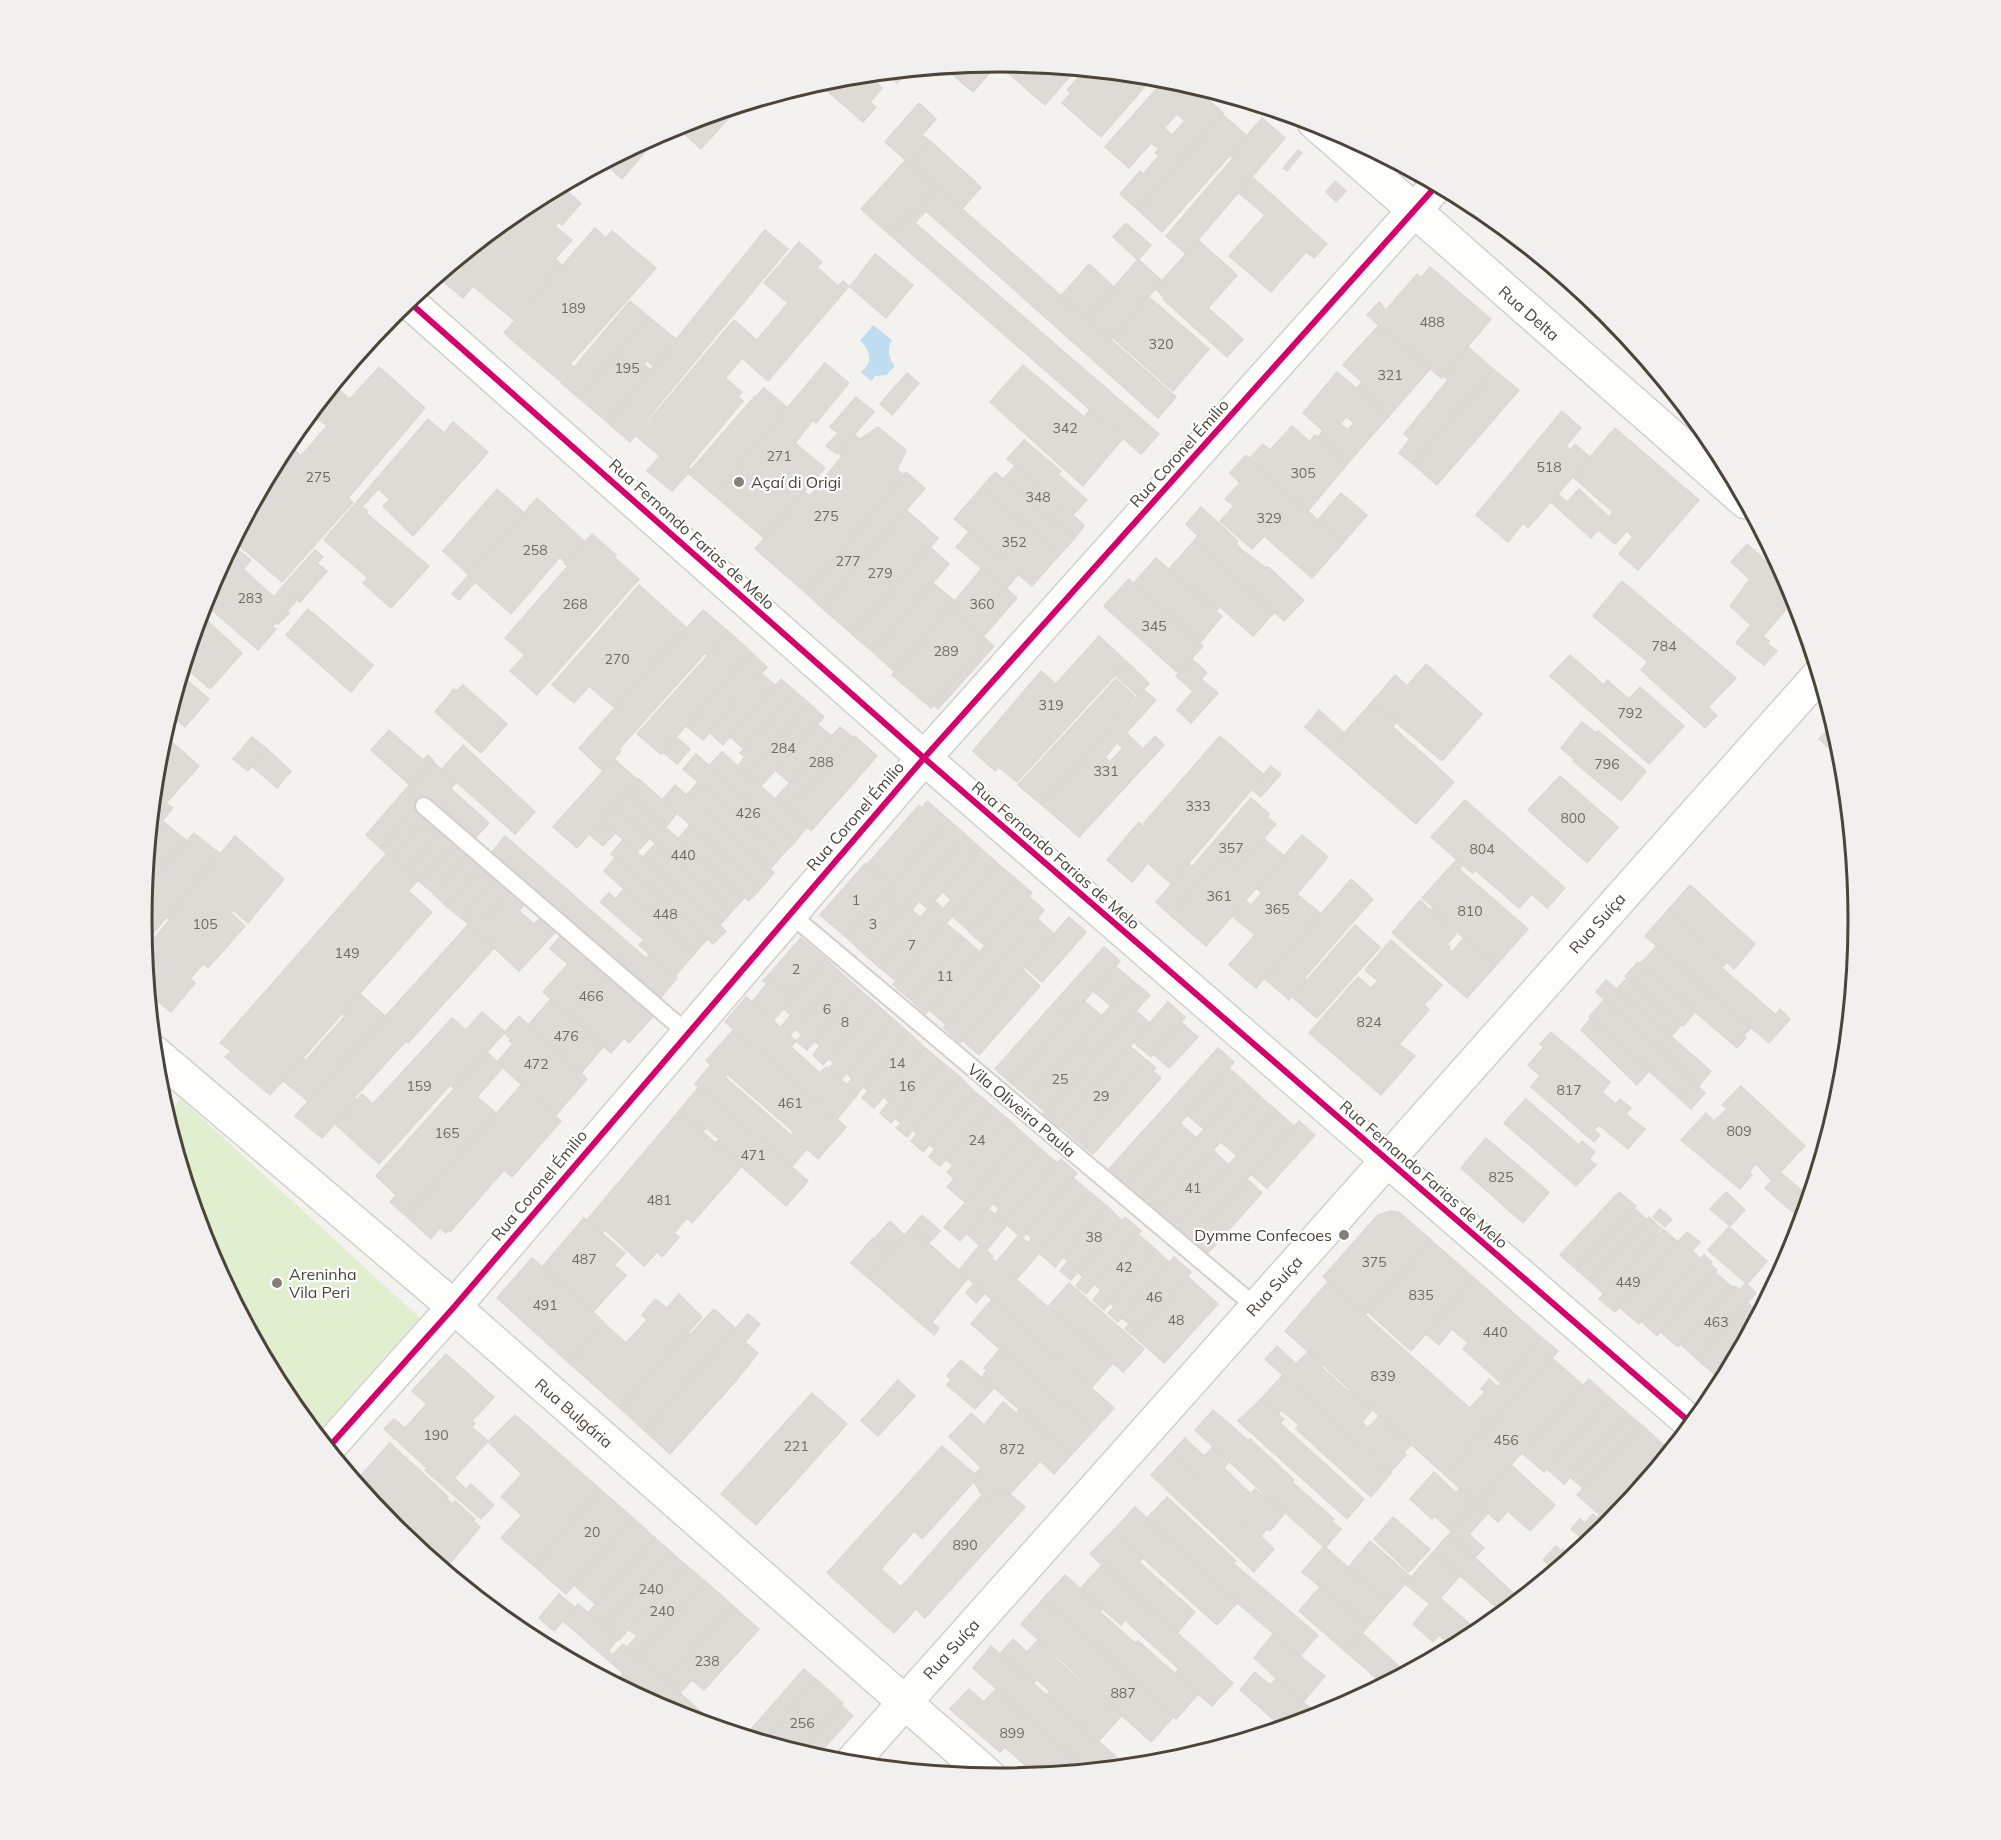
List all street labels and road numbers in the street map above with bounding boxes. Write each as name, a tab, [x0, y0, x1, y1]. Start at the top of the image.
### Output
street label: Rua Delta	[1495, 281, 1563, 345]
street label: Rua Coronel Émilio	[1125, 395, 1233, 511]
street label: Rua Fernando Farias de Melo	[605, 454, 779, 614]
street label: Rua Coronel Émilio	[802, 757, 908, 875]
street label: Rua Fernando Farias de Melo	[968, 777, 1144, 933]
street label: Rua Suíça	[1565, 889, 1629, 957]
street label: Vila Oliveira Paula	[964, 1059, 1080, 1161]
street label: Rua Fernando Farias de Melo	[1336, 1096, 1512, 1252]
street label: Rua Coronel Émilio	[487, 1126, 591, 1244]
street label: Rua Suíça	[1242, 1252, 1306, 1320]
street label: Rua Bulgária	[531, 1374, 617, 1452]
street label: Rua Suíça	[919, 1615, 983, 1683]

